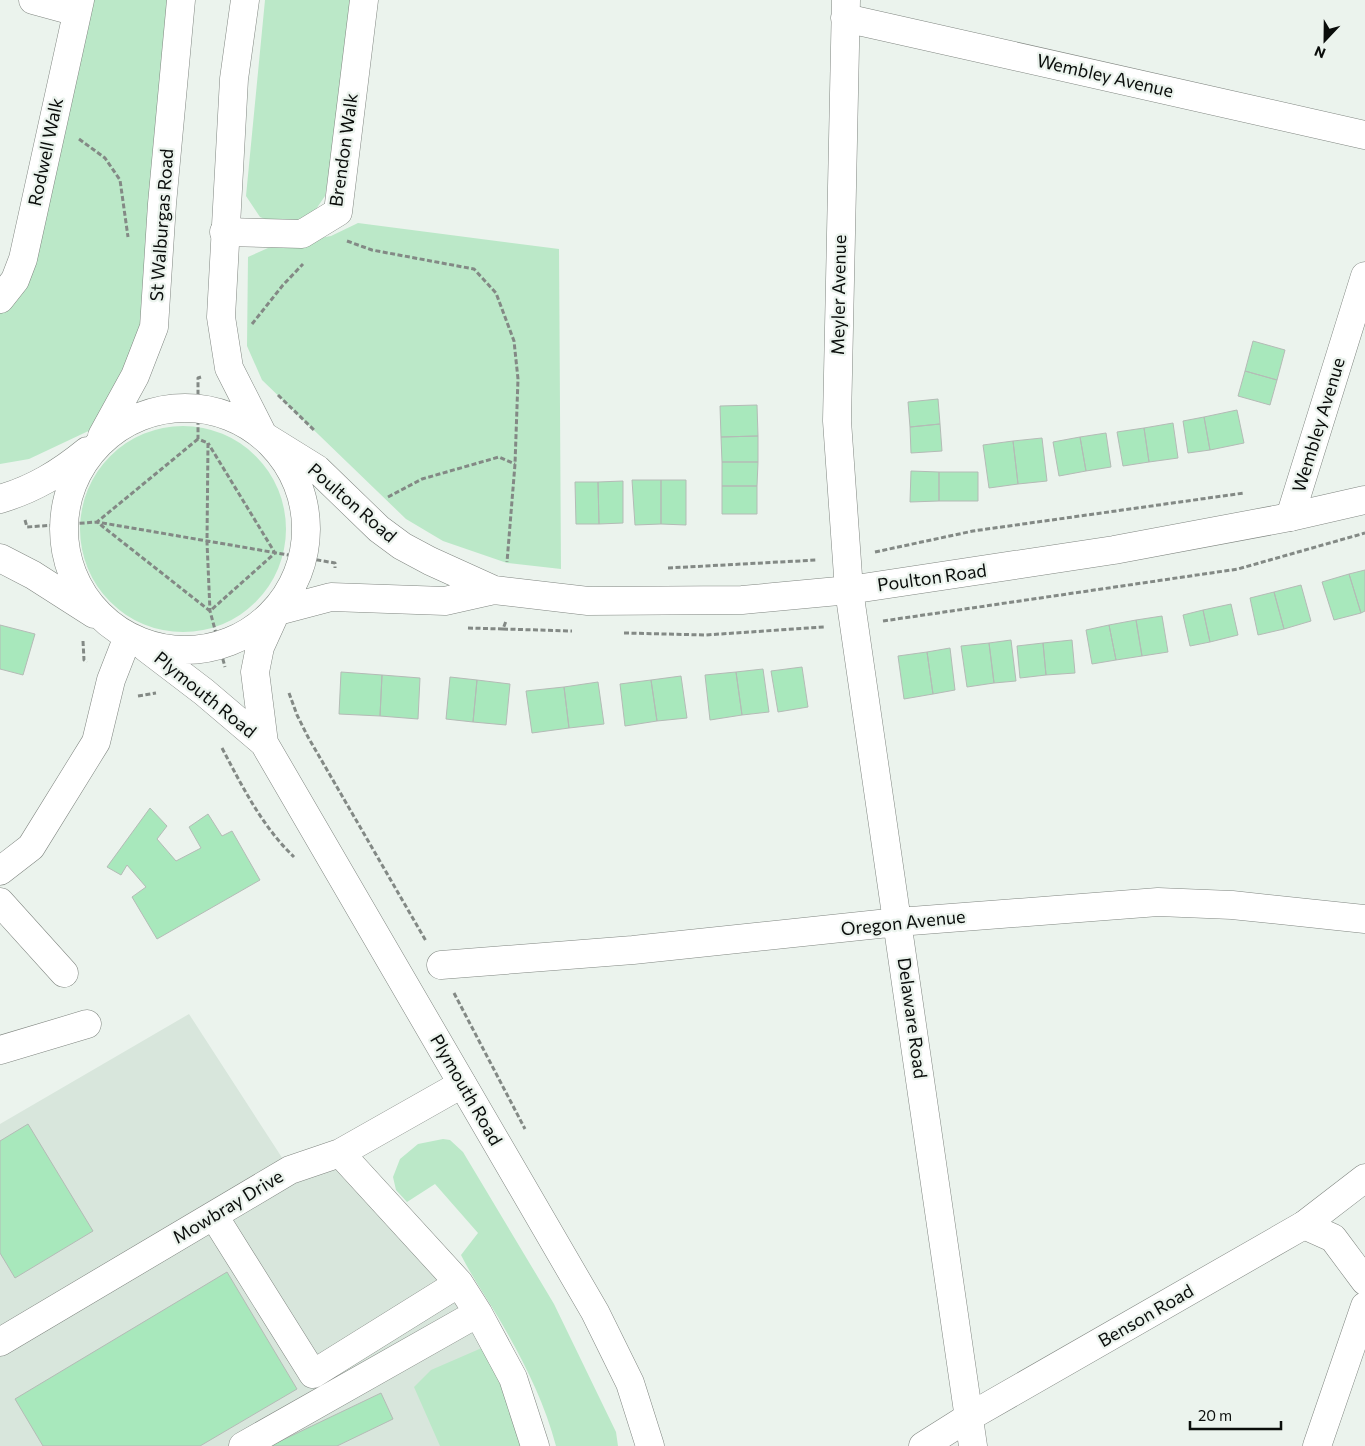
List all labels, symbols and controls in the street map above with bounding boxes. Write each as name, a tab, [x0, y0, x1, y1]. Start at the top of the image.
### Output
north arrow	[1300, 15, 1350, 65]
text: N	[1312, 43, 1328, 62]
street label: Wembley Avenue	[1035, 49, 1176, 101]
street label: Brendon Walk	[324, 91, 362, 208]
street label: Rodwell Walk	[23, 95, 67, 208]
street label: St Walburgas Road	[145, 148, 177, 302]
street label: Meyler Avenue	[826, 235, 850, 355]
street label: Wembley Avenue	[1287, 355, 1349, 495]
street label: Poulton Road	[304, 458, 401, 547]
street label: Poulton Road	[876, 558, 988, 596]
street label: Plymouth Road	[150, 646, 261, 742]
street label: Oregon Avenue	[839, 905, 966, 939]
street label: Delaware Road	[894, 956, 932, 1080]
street label: Plymouth Road	[426, 1030, 508, 1149]
street label: Mowbray Drive	[168, 1164, 287, 1248]
street label: Benson Road	[1094, 1279, 1197, 1351]
scale bar	[1190, 1398, 1281, 1430]
text: 20 m	[1198, 1406, 1232, 1424]

